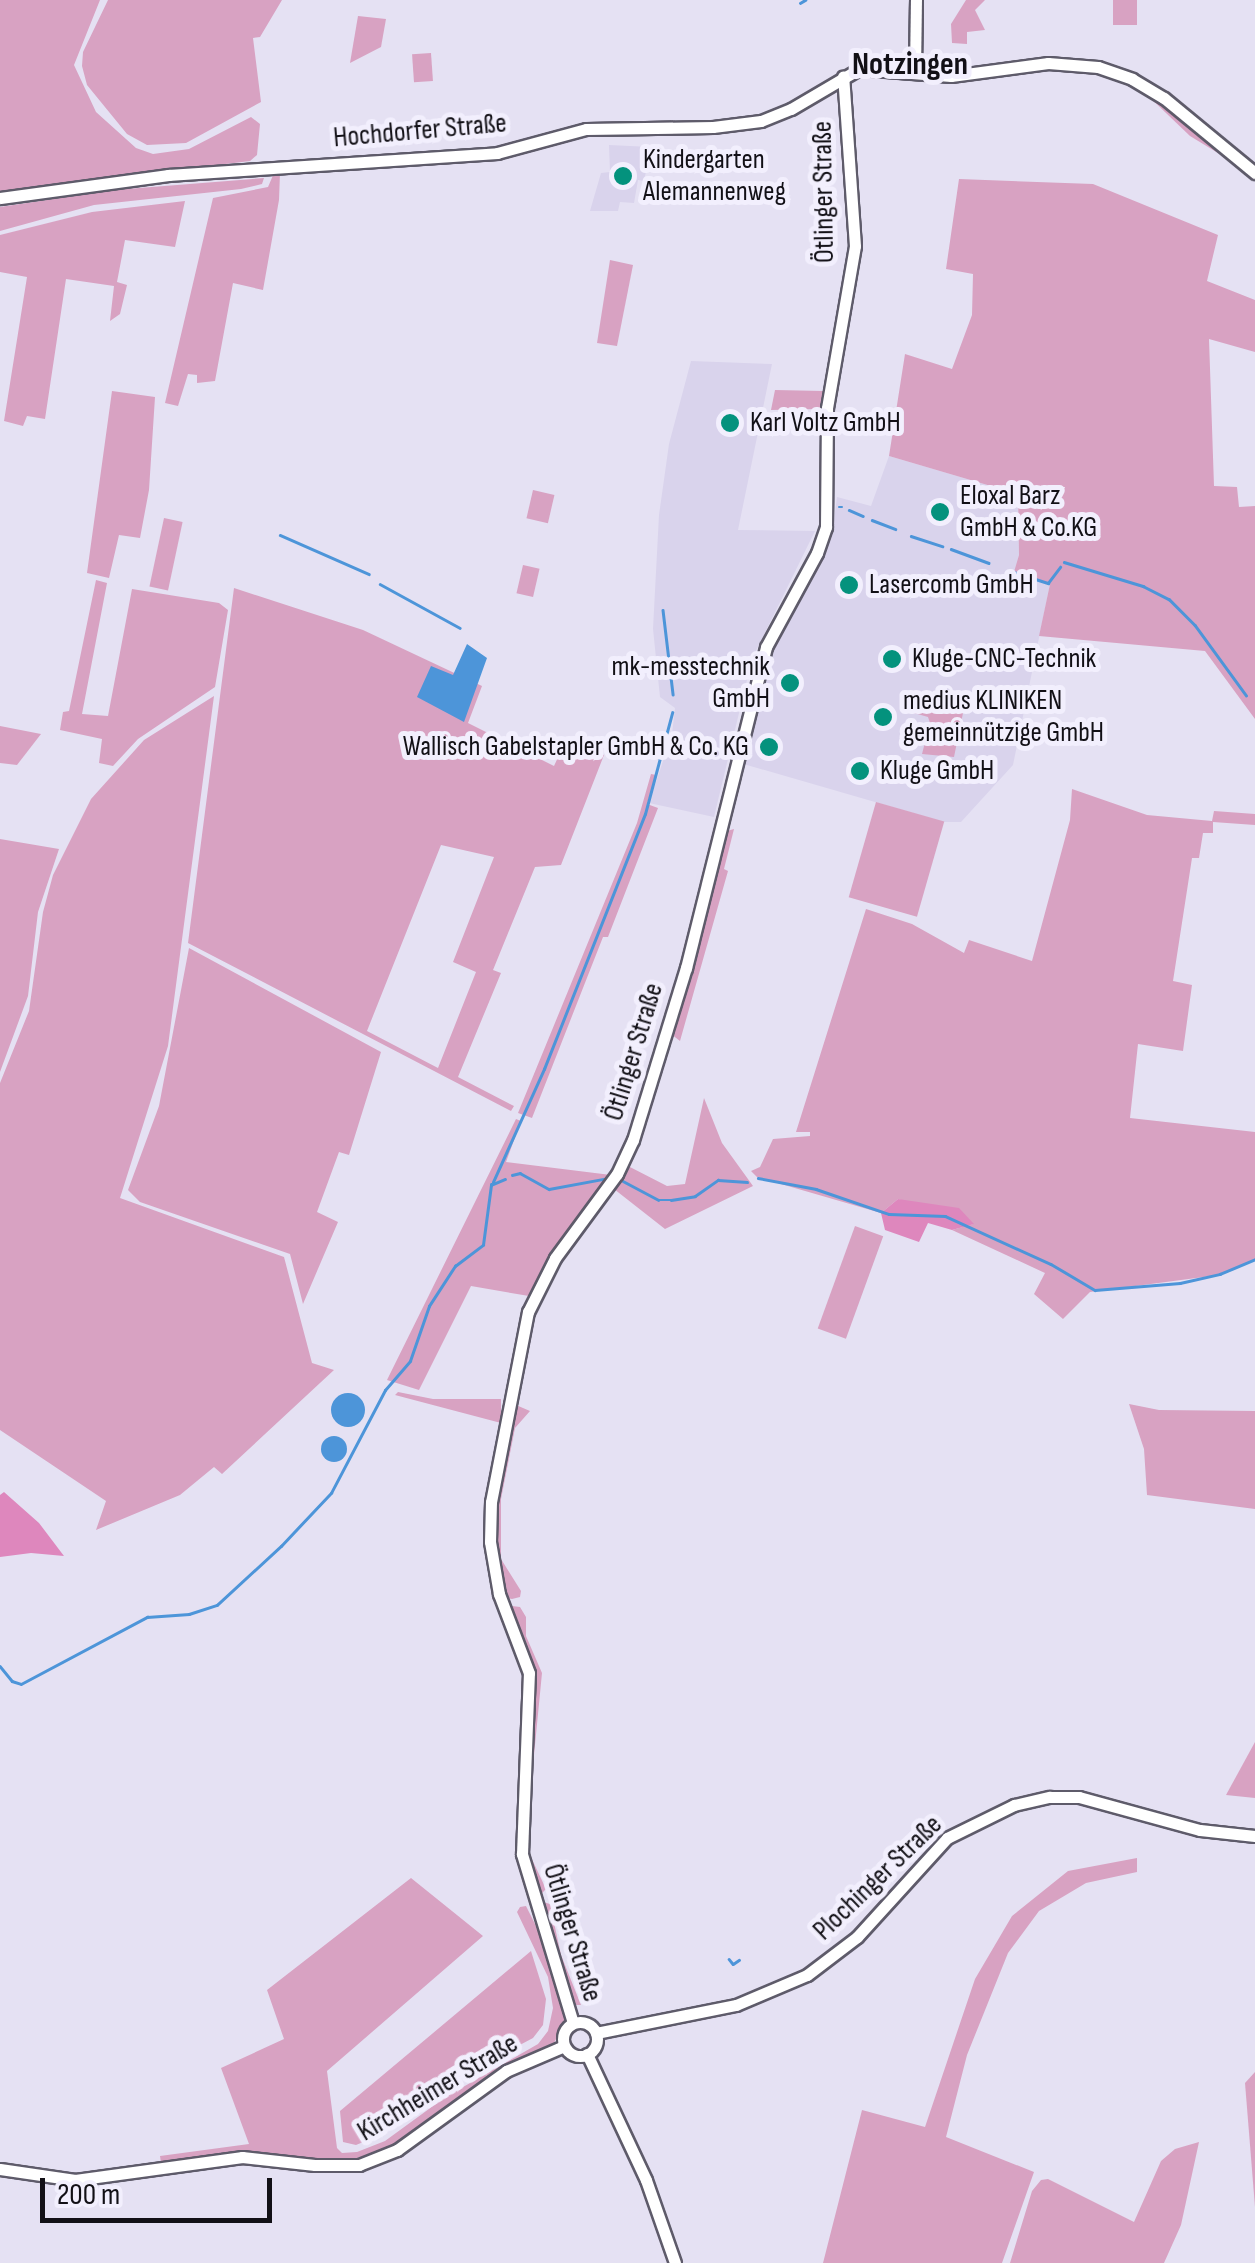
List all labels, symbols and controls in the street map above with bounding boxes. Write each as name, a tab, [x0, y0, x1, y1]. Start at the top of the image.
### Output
district label: Notzingen	[852, 46, 968, 84]
street label: Hochdorfer Straße	[332, 107, 508, 155]
street label: Ötlinger Straße	[806, 121, 842, 263]
place label: Kindergarten Alemannenweg	[643, 143, 786, 209]
marker: Kindergarten Alemannenweg	[612, 165, 634, 187]
place label: Karl Voltz GmbH	[750, 406, 901, 440]
marker: Karl Voltz GmbH	[719, 412, 741, 434]
place label: Eloxal Barz GmbH & Co.KG	[960, 479, 1097, 545]
marker: Eloxal Barz GmbH & Co.KG	[929, 501, 951, 523]
place label: Lasercomb GmbH	[869, 568, 1034, 602]
marker: Lasercomb GmbH	[838, 574, 860, 596]
place label: Kluge-CNC-Technik	[912, 642, 1096, 676]
marker: Kluge-CNC-Technik	[881, 648, 903, 670]
place label: mk-messtechnik GmbH	[611, 650, 770, 716]
marker: mk-messtechnik GmbH	[779, 672, 801, 694]
place label: medius KLINIKEN gemeinnützige GmbH	[903, 684, 1104, 750]
marker: medius KLINIKEN gemeinnützige GmbH	[872, 706, 894, 728]
place label: Wallisch Gabelstapler GmbH & Co. KG	[403, 730, 749, 764]
marker: Wallisch Gabelstapler GmbH & Co. KG	[758, 736, 780, 758]
place label: Kluge GmbH	[880, 754, 994, 788]
marker: Kluge GmbH	[849, 760, 871, 782]
street label: Ötlinger Straße	[597, 979, 671, 1125]
street label: Plochinger Straße	[807, 1808, 949, 1948]
street label: Ötlinger Straße	[535, 1860, 609, 2006]
street label: Kirchheimer Straße	[352, 2027, 524, 2149]
scale bar	[45, 2158, 278, 2220]
text: 200 m	[57, 2177, 120, 2213]

